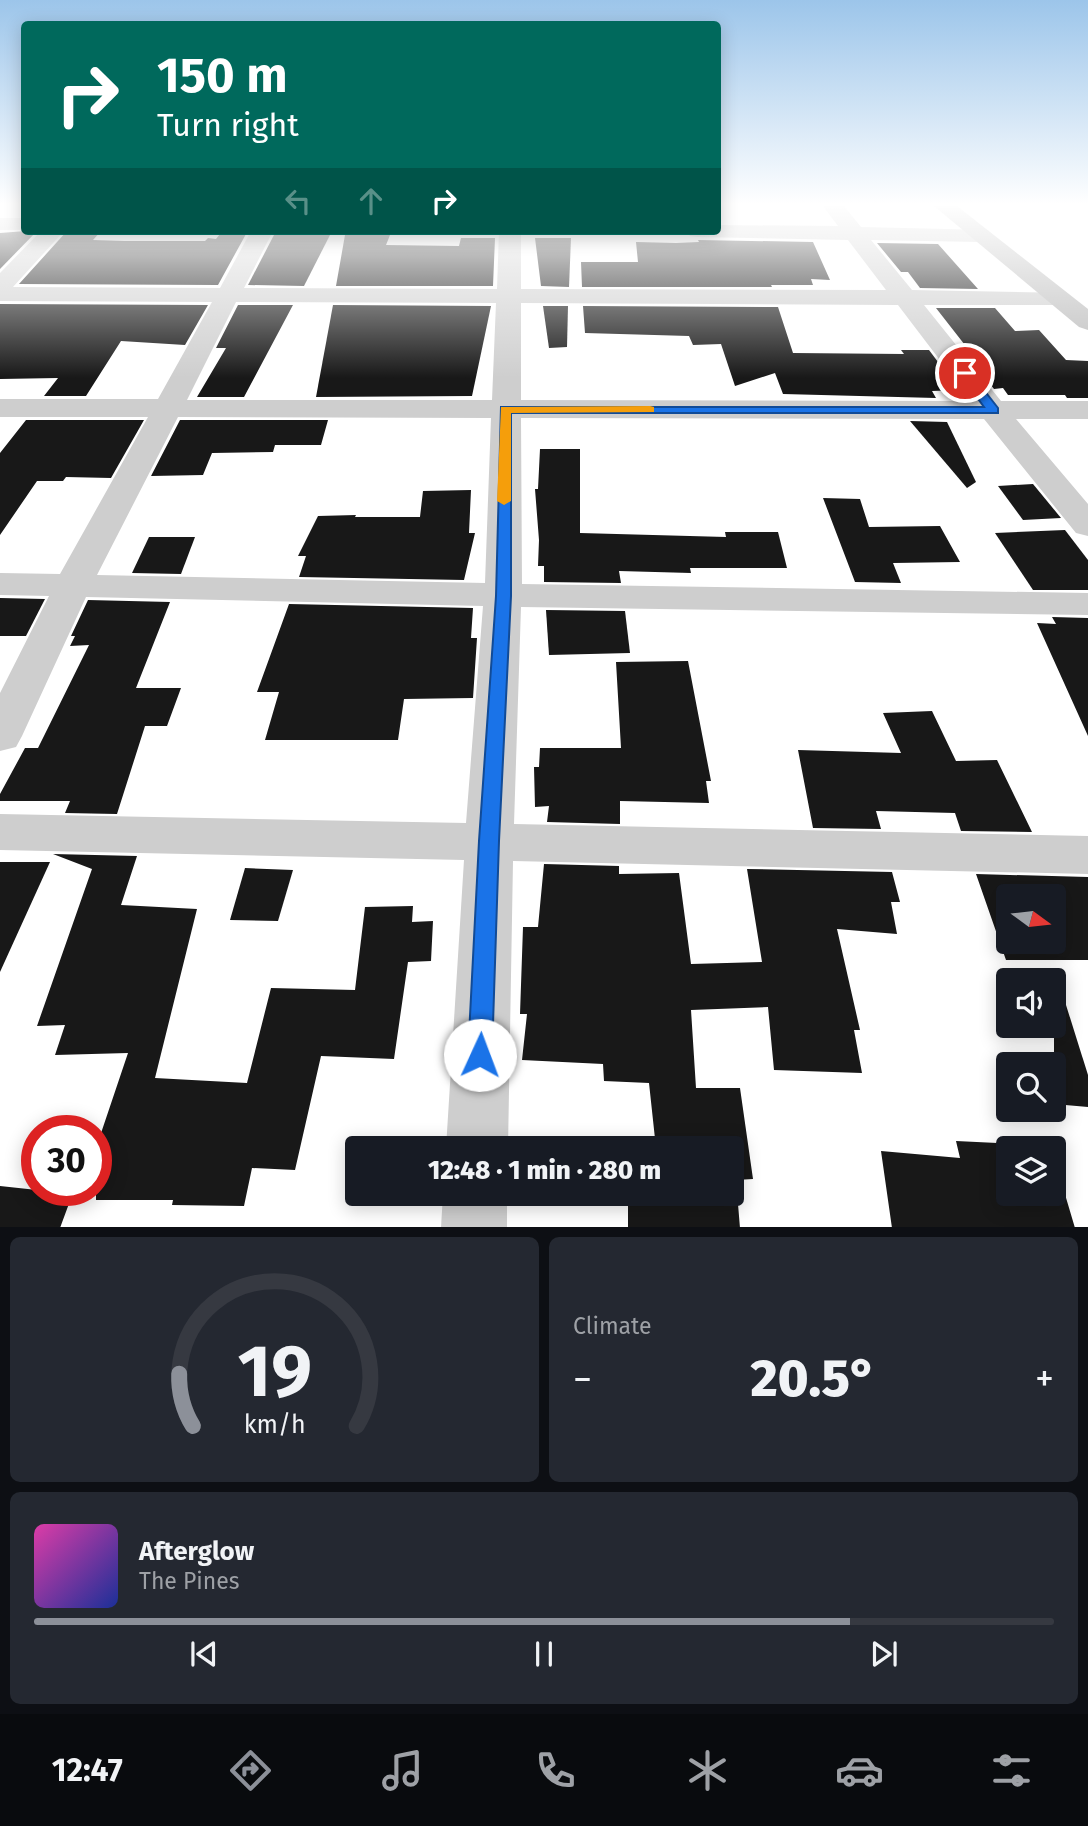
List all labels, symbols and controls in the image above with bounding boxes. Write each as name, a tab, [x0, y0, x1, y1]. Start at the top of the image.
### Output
text: 150 m	[157, 46, 288, 105]
icon: right	[42, 49, 133, 140]
text: Turn right	[157, 106, 299, 144]
icon: left	[279, 182, 317, 220]
icon: ahead	[352, 182, 390, 220]
icon: right	[425, 182, 463, 220]
pin	[935, 343, 995, 403]
icon: arrive	[946, 354, 984, 392]
north arrow	[996, 884, 1066, 954]
map controls	[996, 884, 1066, 1206]
button: sound	[996, 968, 1066, 1038]
position arrow	[443, 1018, 517, 1092]
button: search	[996, 1052, 1066, 1122]
speed limit sign: 30	[21, 1115, 112, 1206]
button: layers	[996, 1136, 1066, 1206]
text: 12:48 · 1 min · 280 m	[428, 1155, 661, 1186]
text: Climate	[573, 1312, 652, 1340]
text: 19	[237, 1328, 312, 1415]
text: 20.5°	[751, 1347, 877, 1410]
text: −	[573, 1356, 592, 1402]
text: +	[1035, 1356, 1054, 1402]
text: km/h	[244, 1409, 305, 1439]
text: Afterglow	[139, 1536, 254, 1567]
text: The Pines	[139, 1567, 240, 1595]
icon: previous	[185, 1635, 223, 1673]
icon: pause	[525, 1635, 563, 1673]
icon: next	[865, 1635, 903, 1673]
icon: directions	[226, 1746, 275, 1795]
icon: music	[378, 1746, 427, 1795]
icon: phone	[531, 1746, 580, 1795]
icon: climate	[683, 1746, 732, 1795]
icon: car	[835, 1746, 884, 1795]
icon: filters	[987, 1746, 1036, 1795]
text: 12:47	[52, 1751, 123, 1789]

